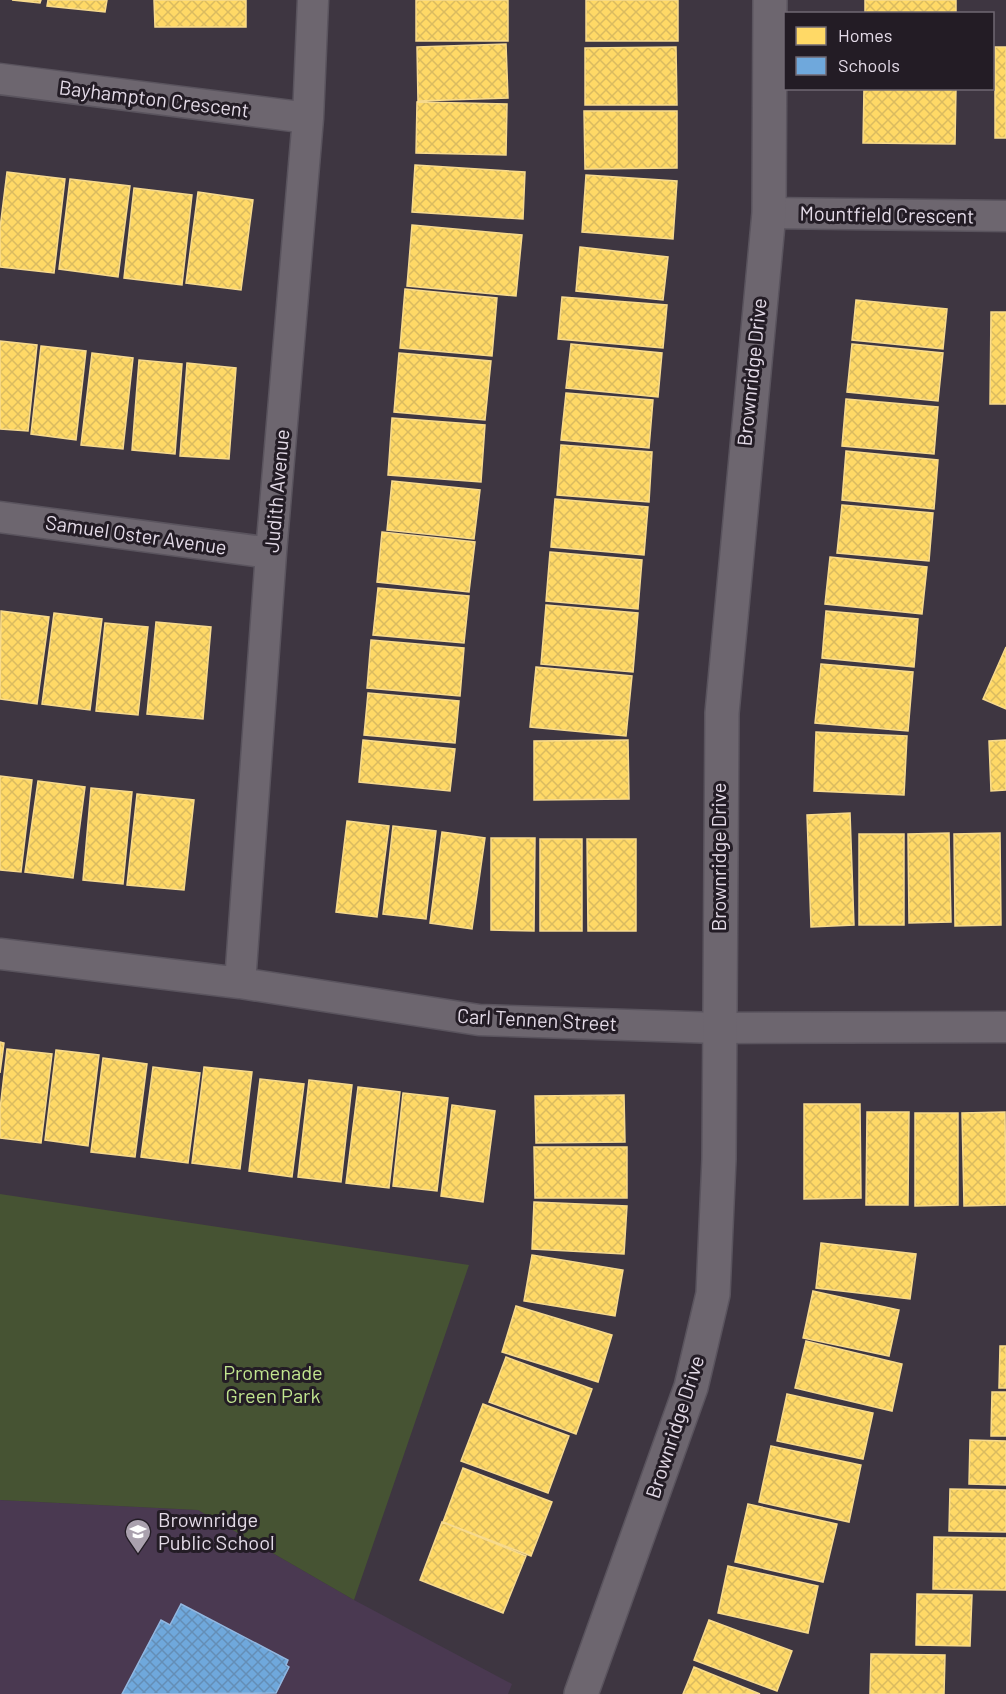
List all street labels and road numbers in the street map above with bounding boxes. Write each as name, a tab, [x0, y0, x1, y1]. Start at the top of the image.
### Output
street label: Bayhampton Crescent	[58, 74, 251, 122]
street label: Mountfield Crescent	[799, 200, 975, 228]
street label: Brownridge Drive	[731, 297, 771, 447]
street label: Judith Avenue	[259, 428, 293, 554]
street label: Samuel Oster Avenue	[44, 509, 228, 559]
street label: Brownridge Drive	[706, 783, 730, 931]
street label: Carl Tennen Street	[456, 1003, 618, 1035]
street label: Brownridge Drive	[640, 1352, 708, 1501]

